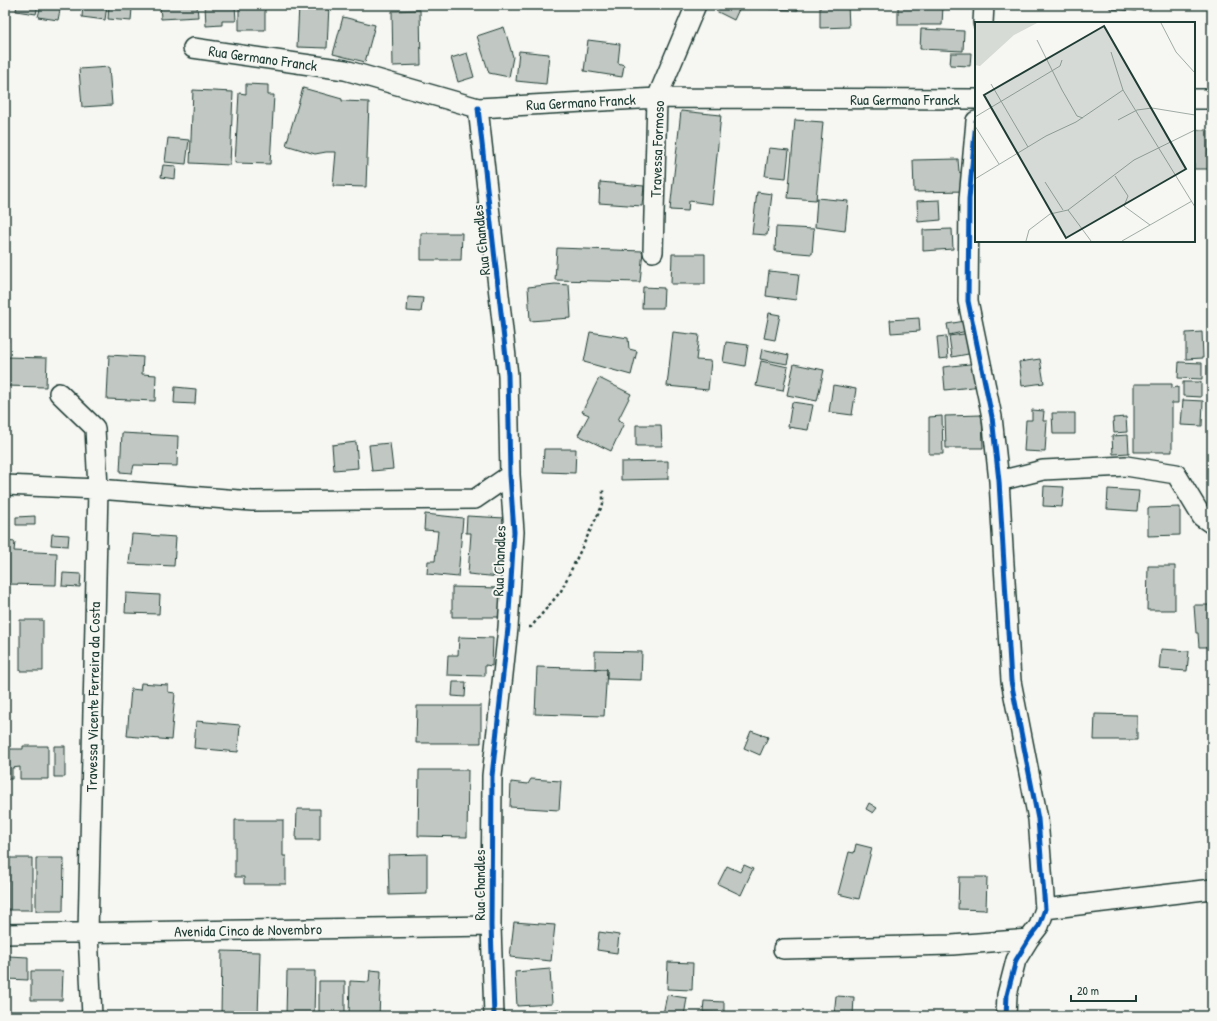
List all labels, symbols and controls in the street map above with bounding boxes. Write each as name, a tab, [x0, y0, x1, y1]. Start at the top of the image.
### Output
inset map	[975, 22, 1195, 242]
street label: Rua Germano Franck	[207, 40, 319, 76]
street label: Rua Germano Franck	[526, 89, 636, 115]
street label: Rua Germano Franck	[850, 89, 960, 110]
street label: Travessa Formoso	[645, 100, 669, 198]
street label: Rua Chandles	[467, 203, 495, 276]
street label: Rua Chandles	[487, 525, 511, 597]
street label: Travessa Vicente Ferreira da Costa	[81, 602, 105, 792]
street label: Rua Chandles	[469, 849, 490, 920]
street label: Avenida Cinco de Novembro	[174, 918, 322, 942]
scale bar	[1071, 977, 1136, 1003]
text: 20 m	[1077, 982, 1099, 999]

